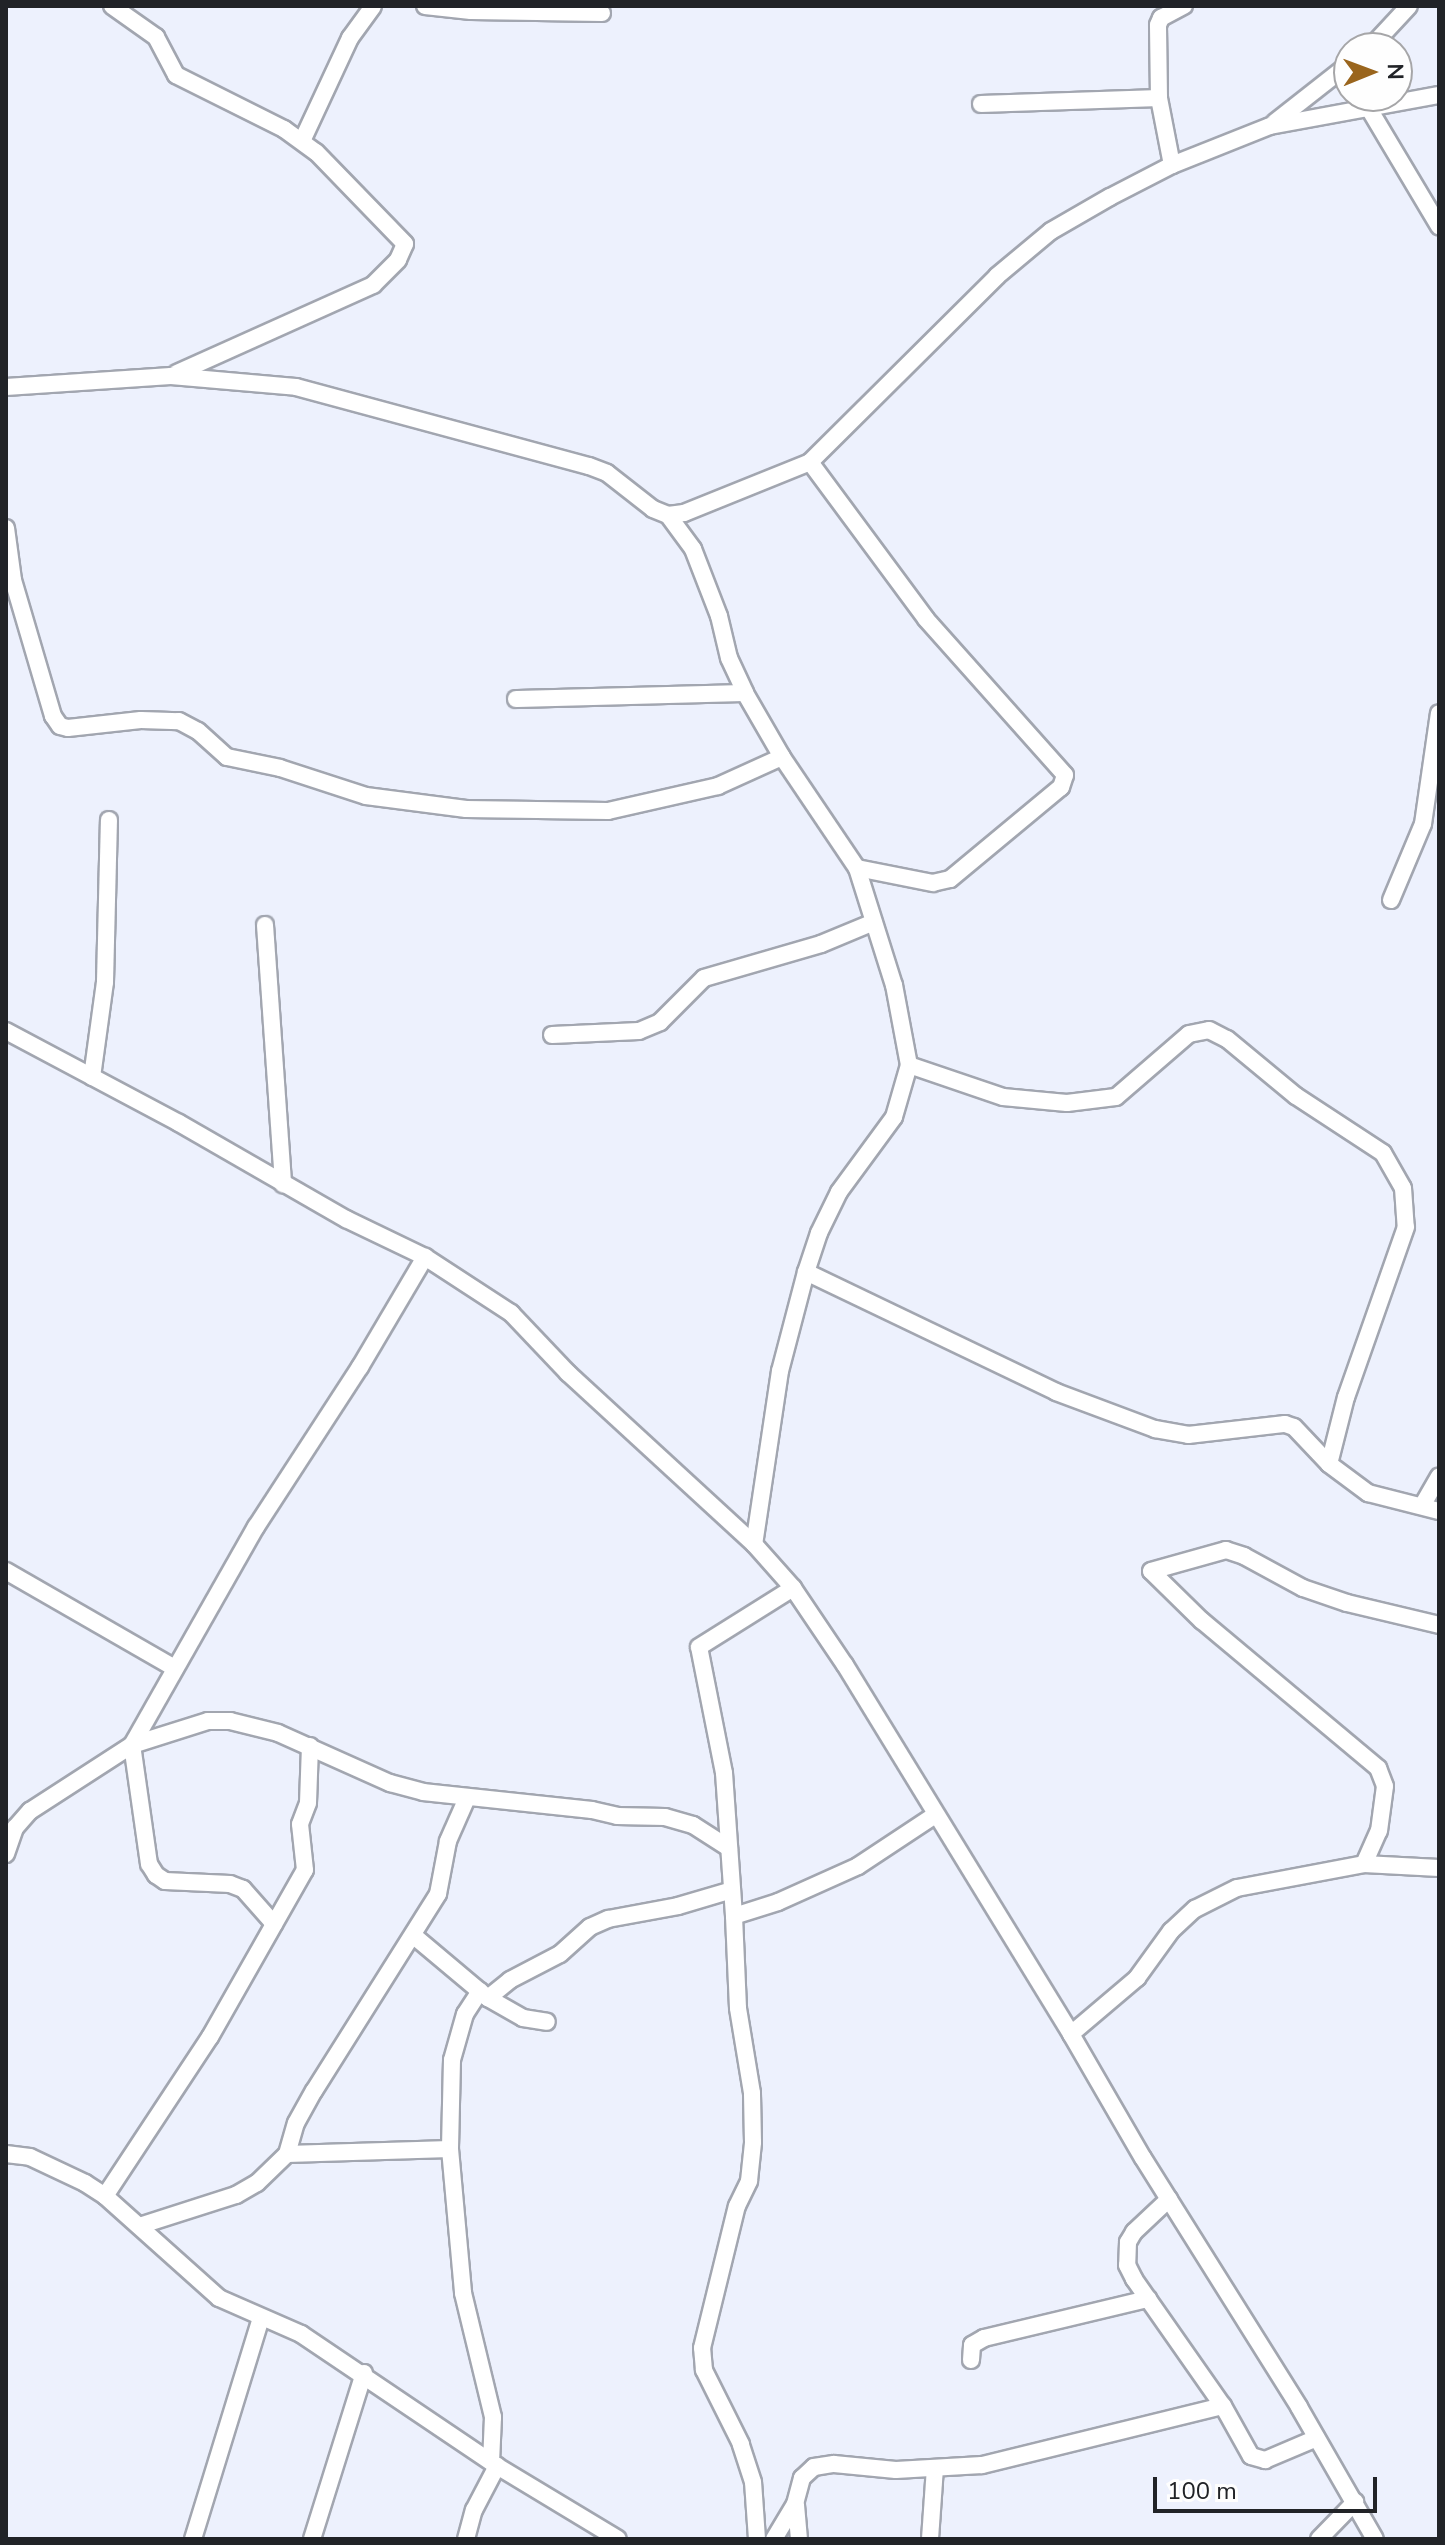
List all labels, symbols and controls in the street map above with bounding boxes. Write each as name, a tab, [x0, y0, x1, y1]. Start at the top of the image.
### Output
north arrow	[1333, 32, 1413, 112]
text: N	[1380, 63, 1410, 80]
scale bar	[1157, 2461, 1381, 2511]
text: 100 m	[1167, 2475, 1237, 2507]

